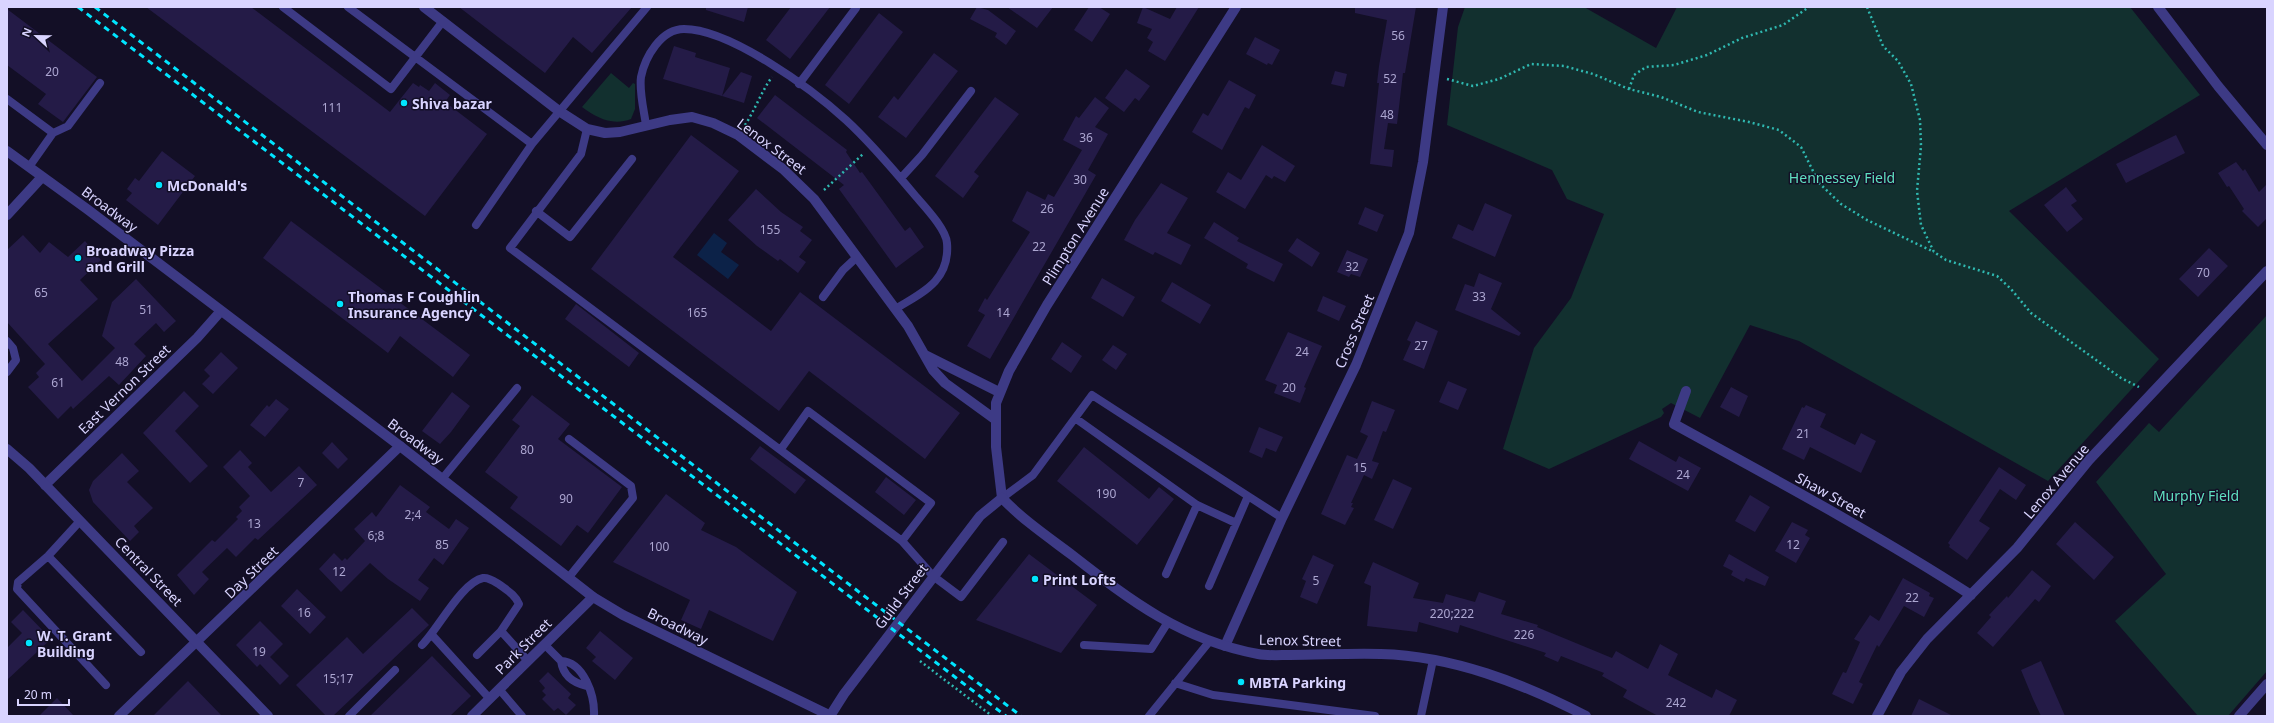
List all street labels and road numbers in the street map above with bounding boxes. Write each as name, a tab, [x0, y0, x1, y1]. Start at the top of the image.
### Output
street label: Lenox Street	[733, 114, 811, 178]
street label: Broadway	[78, 182, 143, 237]
street label: Plimpton Avenue	[1037, 183, 1113, 289]
street label: Cross Street	[1330, 291, 1378, 371]
street label: East Vernon Street	[74, 340, 174, 438]
street label: Broadway	[384, 414, 449, 469]
street label: Lenox Avenue	[2019, 439, 2093, 522]
street label: Shaw Street	[1792, 468, 1870, 522]
street label: Central Street	[111, 532, 187, 610]
street label: Day Street	[220, 542, 282, 602]
street label: Guild Street	[870, 559, 932, 633]
street label: Broadway	[644, 603, 712, 649]
street label: Park Street	[491, 614, 555, 678]
street label: Lenox Street	[1259, 630, 1341, 650]

